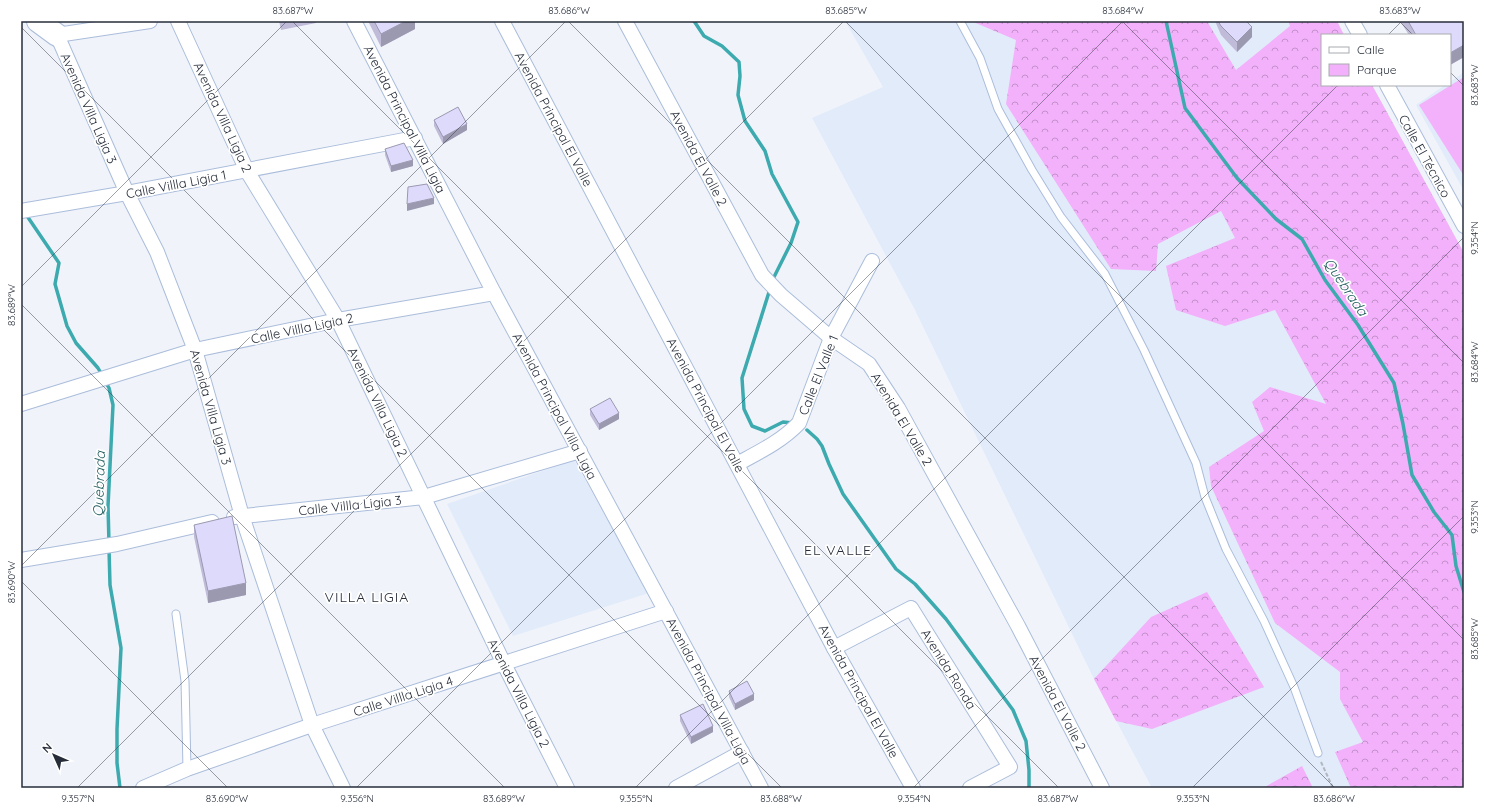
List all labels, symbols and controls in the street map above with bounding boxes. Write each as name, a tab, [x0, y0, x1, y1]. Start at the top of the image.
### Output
text: 83.687°W	[272, 4, 314, 17]
text: 83.686°W	[548, 4, 590, 17]
text: 83.685°W	[825, 4, 867, 17]
text: 83.684°W	[1102, 4, 1144, 17]
text: 83.683°W	[1379, 4, 1421, 17]
legend	[1321, 34, 1451, 86]
street label: Avenida Principal Villa Ligia	[361, 42, 449, 196]
text: Calle	[1357, 42, 1385, 57]
street label: Avenida Principal El Valle	[512, 49, 596, 189]
street label: Avenida Villa Ligia 3	[57, 50, 121, 166]
street label: Avenida Villa Ligia 2	[190, 59, 256, 175]
text: Parque	[1357, 62, 1397, 77]
text: 83.683°W	[1468, 64, 1481, 106]
street label: Avenida El Valle 2	[667, 107, 731, 209]
street label: Calle El Técnico	[1396, 112, 1454, 200]
street label: Calle Villla Ligia 1	[125, 166, 227, 202]
text: 9.354°N	[1468, 221, 1481, 255]
water label: Quebrada	[1320, 255, 1373, 321]
text: 83.689°W	[5, 284, 18, 326]
street label: Calle Villla Ligia 2	[249, 309, 355, 347]
street label: Avenida Principal Villa Ligia	[509, 330, 601, 482]
street label: Calle El Valle 1	[795, 333, 841, 417]
street label: Avenida Principal El Valle	[664, 335, 748, 475]
text: 83.684°W	[1468, 341, 1481, 383]
street label: Avenida Villa Ligia 2	[345, 345, 411, 459]
street label: Avenida Villa Ligia 3	[187, 347, 235, 467]
street label: Avenida El Valle 2	[868, 369, 936, 469]
water label: Quebrada	[89, 449, 109, 517]
street label: Calle Villla Ligia 3	[298, 492, 403, 518]
text: 9.353°N	[1468, 500, 1481, 534]
district label: EL VALLE	[804, 541, 872, 559]
text: 83.690°W	[5, 560, 18, 603]
district label: VILLA LIGIA	[325, 588, 409, 606]
street label: Avenida Principal Villa Ligia	[663, 615, 755, 767]
text: 83.685°W	[1468, 618, 1481, 660]
street label: Avenida Principal El Valle	[816, 621, 902, 761]
street label: Avenida Ronda	[918, 626, 980, 712]
street label: Avenida Villa Ligia 2	[485, 636, 553, 750]
street label: Avenida El Valle 2	[1026, 652, 1090, 754]
street label: Calle Villla Ligia 4	[351, 672, 455, 720]
north arrow	[34, 735, 74, 775]
text: N	[39, 740, 55, 756]
text: 9.357°N	[61, 792, 95, 805]
text: 83.690°W	[206, 792, 249, 805]
text: 9.356°N	[340, 792, 374, 805]
text: 83.689°W	[483, 792, 525, 805]
text: 9.355°N	[619, 792, 653, 805]
text: 83.688°W	[760, 792, 802, 805]
text: 9.354°N	[897, 792, 931, 805]
text: 83.687°W	[1037, 792, 1079, 805]
text: 9.353°N	[1176, 792, 1210, 805]
text: 83.686°W	[1313, 792, 1355, 805]

